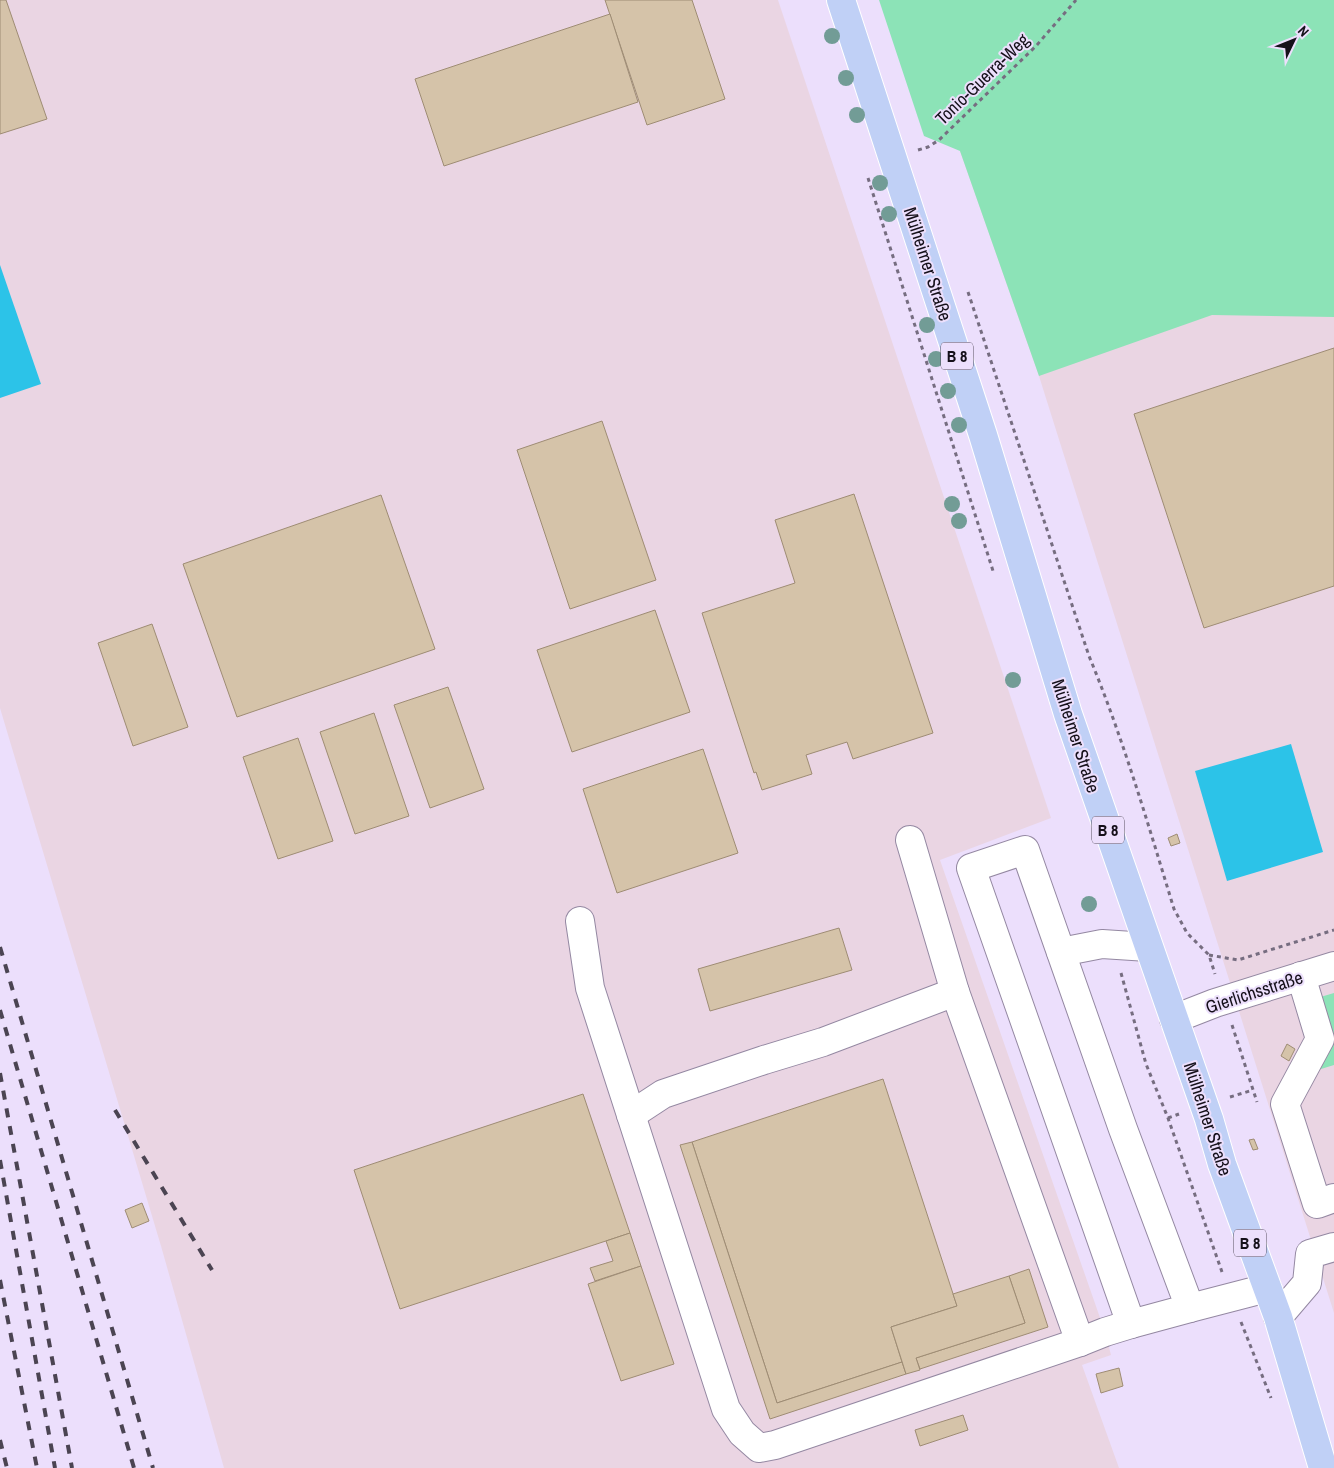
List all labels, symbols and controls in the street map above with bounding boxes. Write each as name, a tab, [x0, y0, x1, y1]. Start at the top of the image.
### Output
north arrow	[1269, 15, 1319, 65]
text: N	[1294, 22, 1313, 40]
street label: Tonio-Guerra-Weg	[929, 27, 1035, 130]
street label: Mülheimer Straße	[898, 204, 958, 324]
road number: B 8	[941, 342, 973, 370]
street label: Mülheimer Straße	[1046, 676, 1106, 796]
road number: B 8	[1092, 816, 1124, 844]
street label: Gierlichsstraße	[1202, 965, 1306, 1019]
street label: Mülheimer Straße	[1178, 1059, 1238, 1179]
road number: B 8	[1234, 1230, 1266, 1256]

